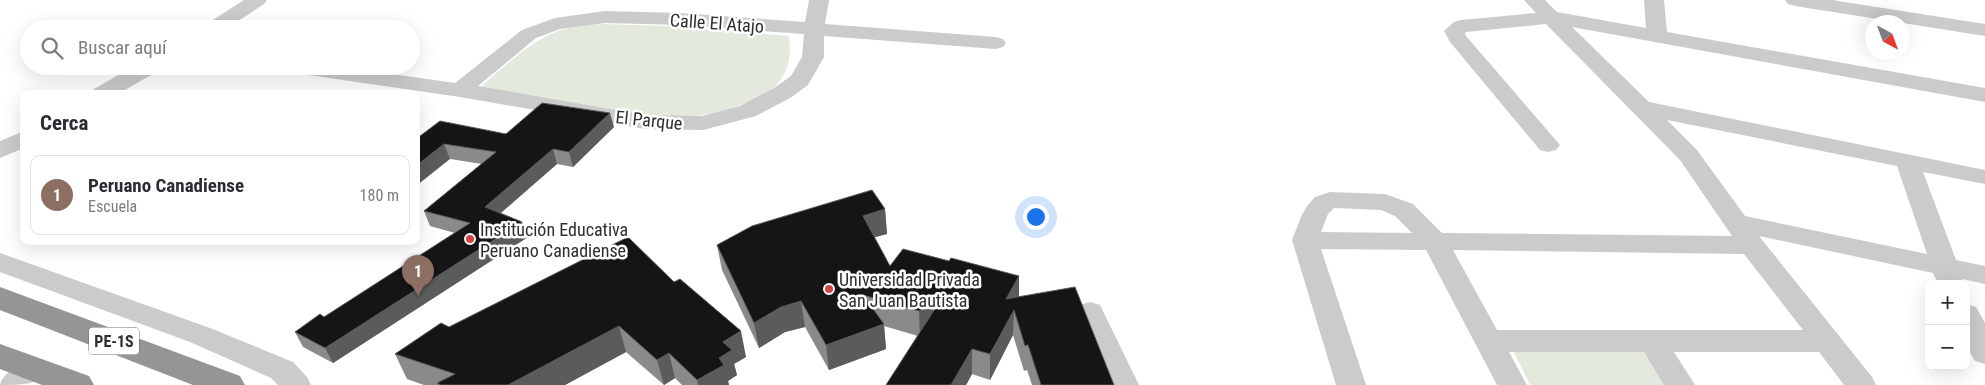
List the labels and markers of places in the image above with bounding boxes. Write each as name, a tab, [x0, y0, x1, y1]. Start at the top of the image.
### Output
place label: Institución Educativa Peruano Canadiense	[480, 219, 628, 261]
marker: Institución Educativa Peruano Canadiense	[464, 233, 476, 245]
pin: 1	[402, 255, 434, 296]
place label: Universidad Privada San Juan Bautista	[839, 269, 980, 311]
marker: Universidad Privada San Juan Bautista	[823, 283, 835, 295]

